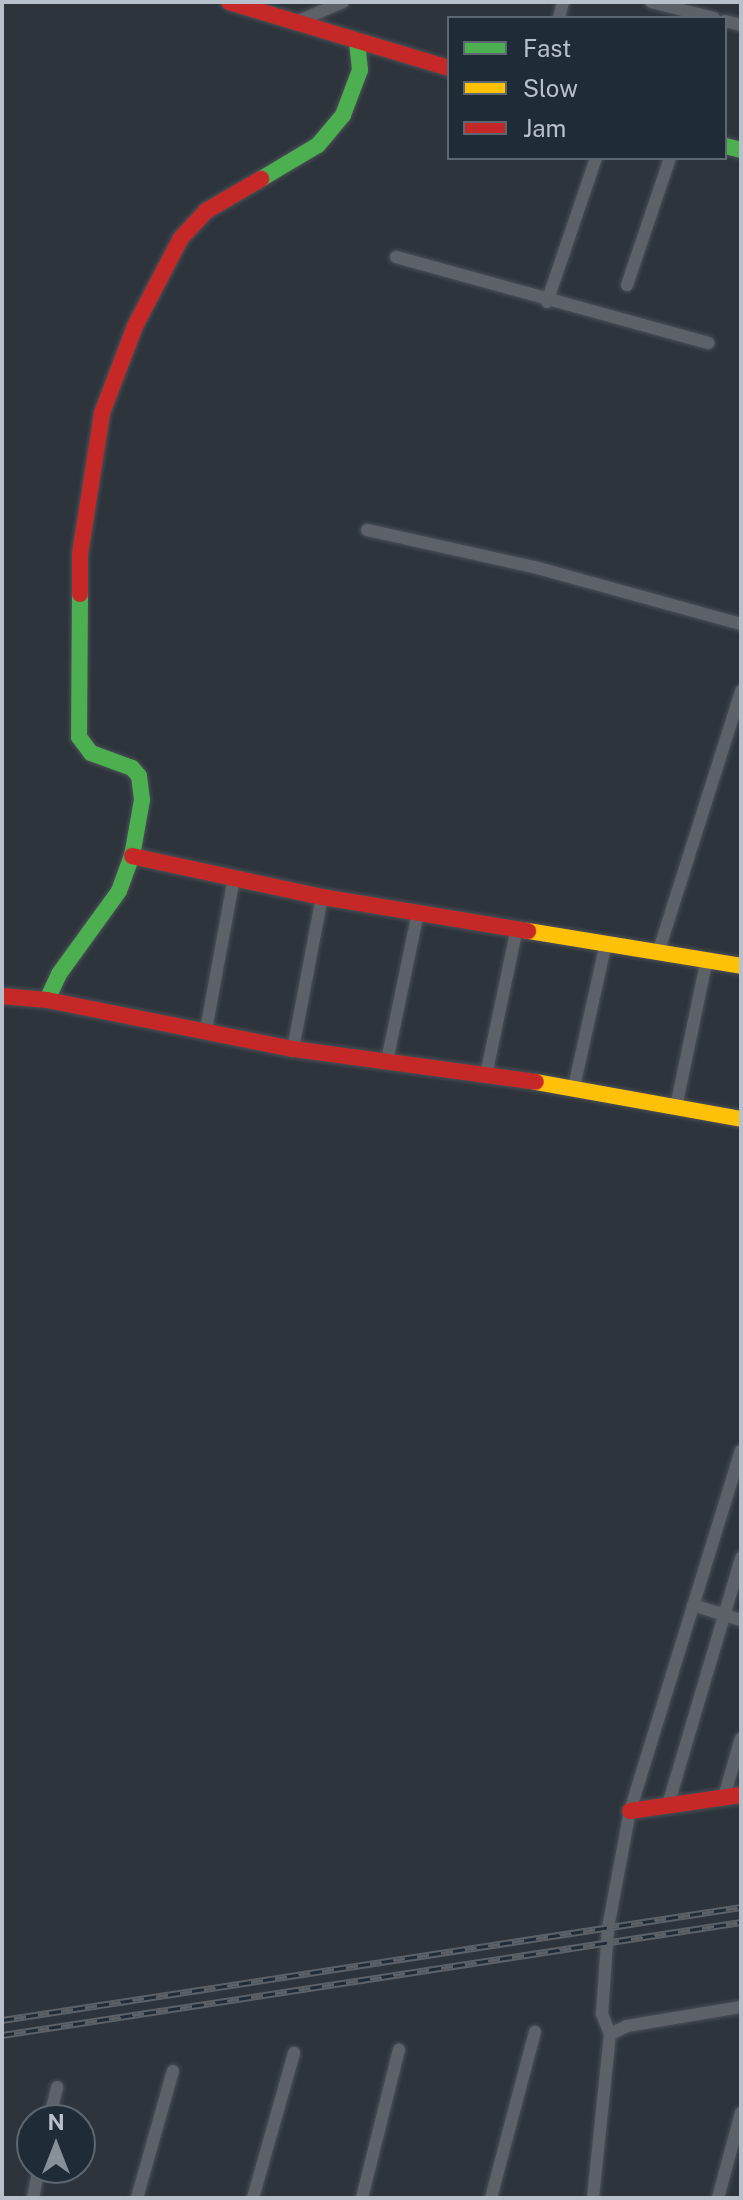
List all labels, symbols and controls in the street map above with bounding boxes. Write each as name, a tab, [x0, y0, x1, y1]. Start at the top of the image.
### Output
legend	[447, 16, 727, 160]
text: Fast	[523, 34, 571, 62]
text: Slow	[523, 74, 578, 102]
text: Jam	[523, 114, 566, 142]
north arrow	[16, 2104, 96, 2184]
text: N	[47, 2109, 65, 2135]

